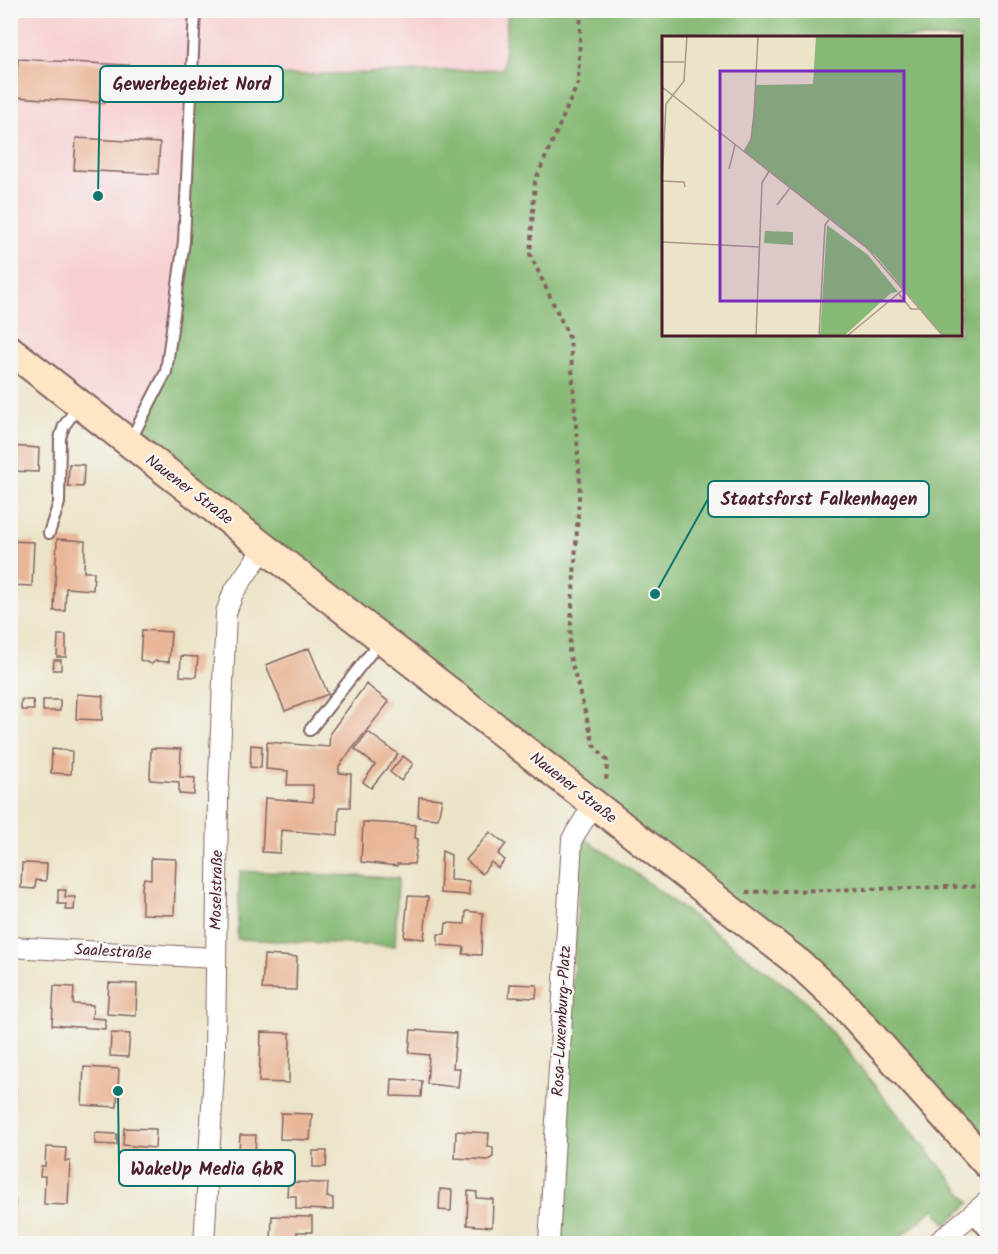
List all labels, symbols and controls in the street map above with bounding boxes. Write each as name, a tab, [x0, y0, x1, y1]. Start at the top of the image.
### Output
inset map	[662, 36, 962, 336]
callout: Gewerbegebiet Nord	[100, 66, 283, 102]
text: Gewerbegebiet Nord	[113, 71, 272, 100]
street label: Nauener Straße	[140, 449, 238, 531]
callout: Staatsforst Falkenhagen	[708, 481, 929, 517]
text: Staatsforst Falkenhagen	[720, 486, 918, 515]
street label: Nauener Straße	[524, 746, 622, 830]
street label: Moselstraße	[204, 850, 230, 930]
street label: Saalestraße	[74, 938, 152, 966]
street label: Rosa-Luxemburg-Platz	[546, 945, 578, 1097]
callout: WakeUp Media GbR	[119, 1150, 295, 1186]
text: WakeUp Media GbR	[131, 1156, 284, 1185]

